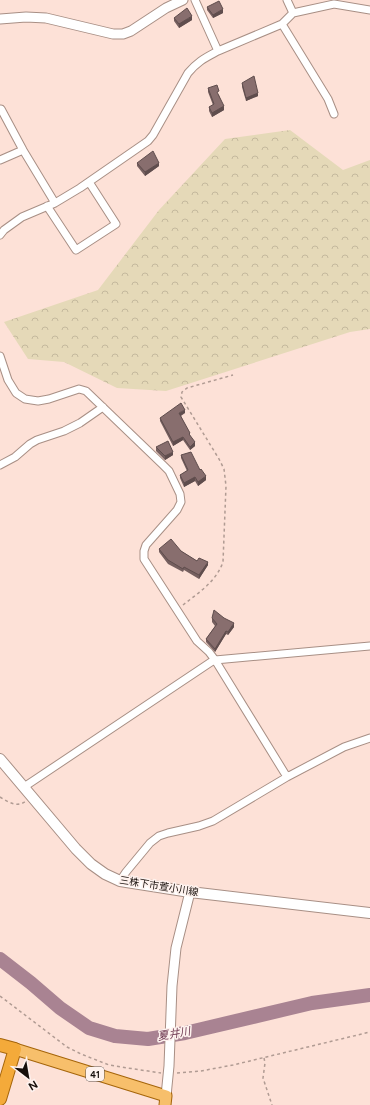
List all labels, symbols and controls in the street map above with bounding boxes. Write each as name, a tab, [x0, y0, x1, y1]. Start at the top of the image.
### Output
street label: 三株下市萱小川線	[118, 873, 200, 899]
water label: 夏井川	[157, 1025, 192, 1043]
north arrow	[8, 1057, 48, 1097]
road number: 41	[86, 1067, 104, 1081]
text: N	[26, 1077, 40, 1093]

